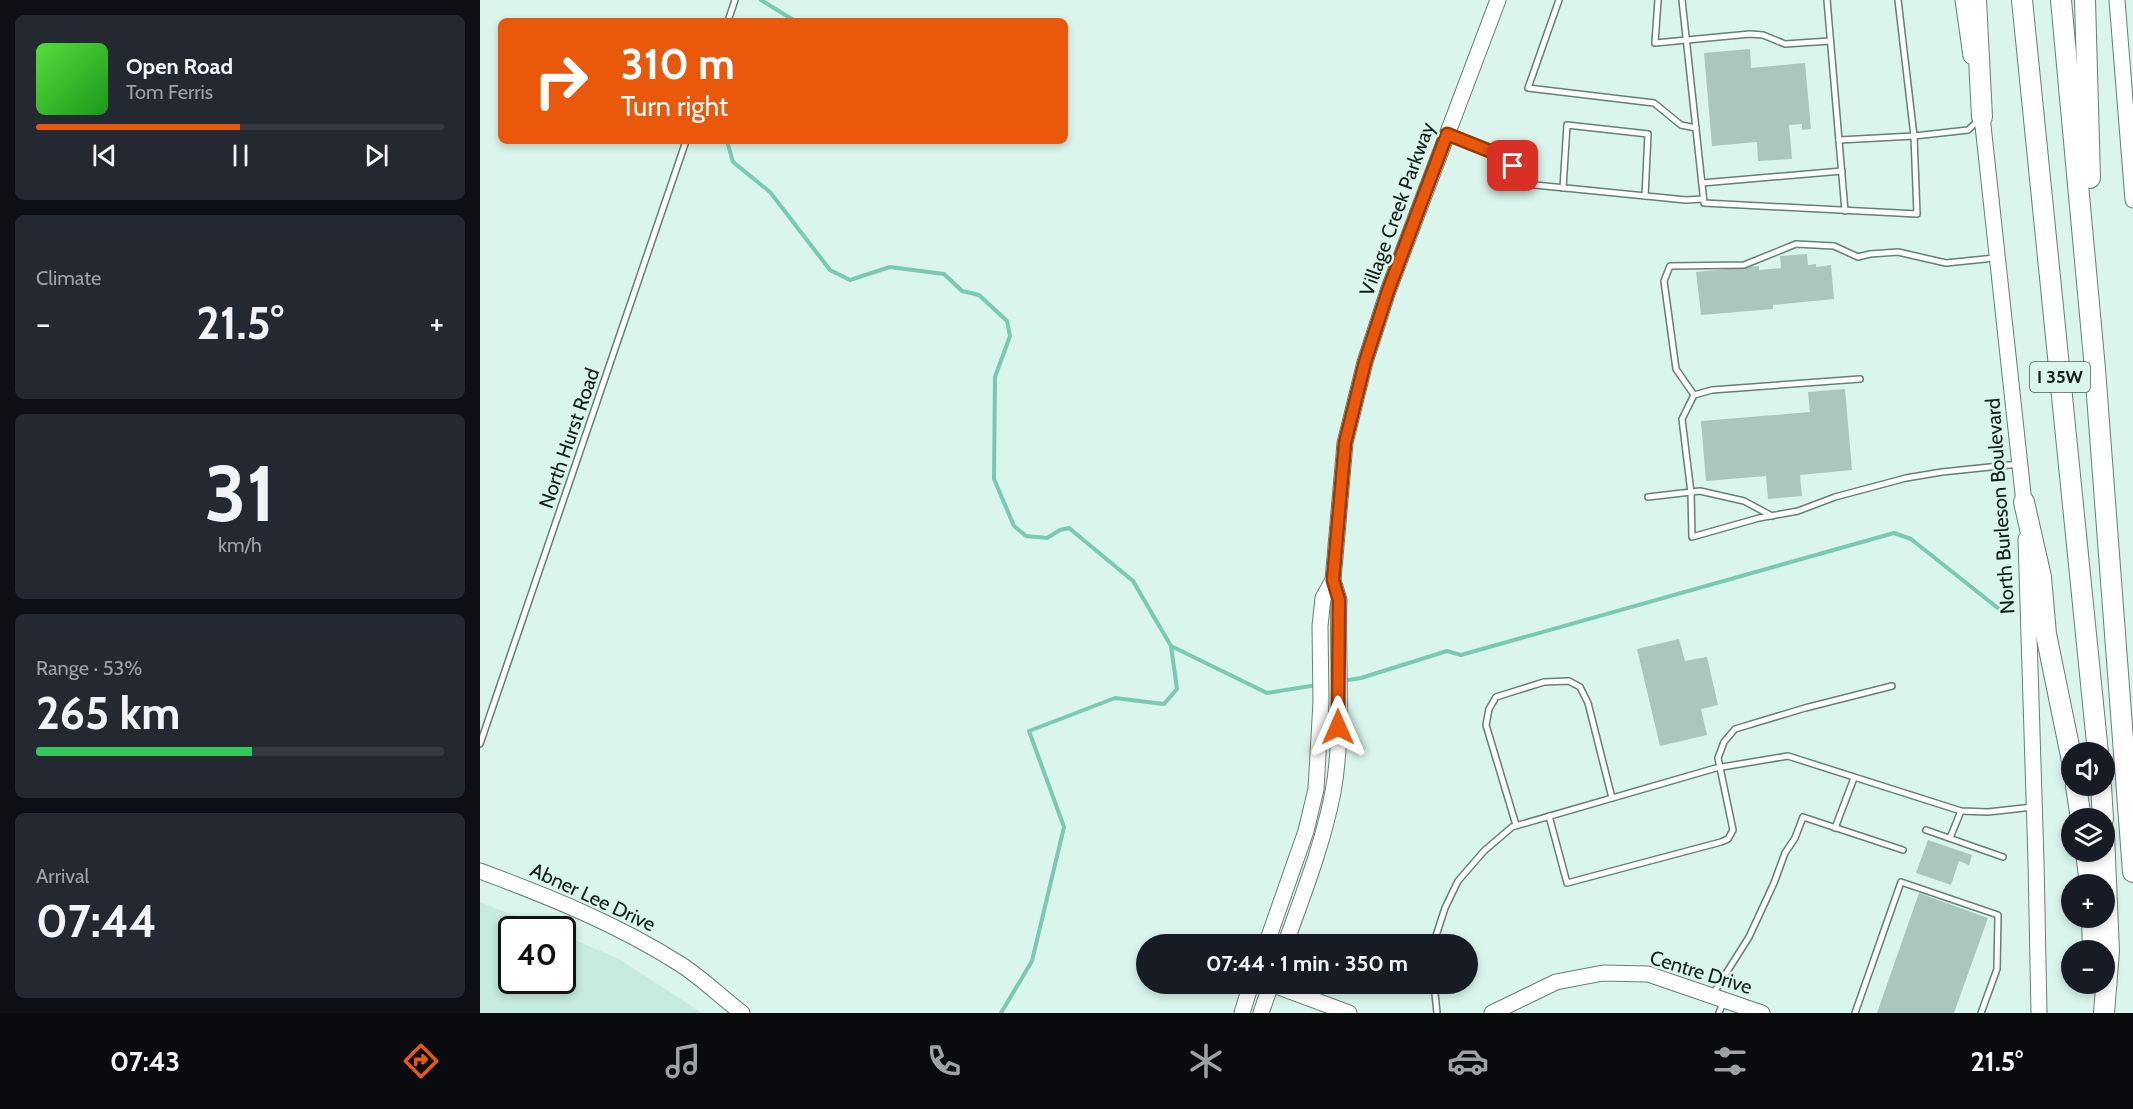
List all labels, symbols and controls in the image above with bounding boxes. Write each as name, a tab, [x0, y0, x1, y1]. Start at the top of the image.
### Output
text: 310 m	[621, 38, 735, 90]
icon: right	[522, 42, 600, 120]
text: Open Road	[126, 53, 233, 80]
text: Tom Ferris	[126, 80, 213, 104]
text: Turn right	[621, 90, 728, 123]
street label: Village Creek Parkway	[1354, 119, 1440, 299]
icon: previous	[88, 139, 121, 172]
icon: pause	[224, 139, 257, 172]
icon: next	[360, 139, 393, 172]
pin	[1487, 140, 1538, 191]
icon: arrive	[1496, 149, 1529, 182]
text: Climate	[36, 266, 101, 290]
text: 21.5°	[196, 296, 284, 350]
text: −	[36, 303, 51, 343]
text: +	[429, 303, 444, 343]
road number: I 35W	[2030, 362, 2090, 392]
street label: North Hurst Road	[534, 365, 604, 511]
street label: North Burleson Boulevard	[1980, 397, 2020, 615]
text: 31	[205, 446, 275, 541]
text: km/h	[218, 533, 262, 557]
text: Range · 53%	[36, 656, 142, 680]
text: 265 km	[36, 686, 180, 740]
position arrow	[1306, 695, 1370, 759]
map controls	[2061, 742, 2115, 994]
button: sound	[2061, 742, 2115, 796]
button: layers	[2061, 808, 2115, 862]
street label: Abner Lee Drive	[527, 858, 659, 936]
text: Arrival	[36, 864, 89, 888]
button: +	[2061, 874, 2115, 928]
text: 07:44	[36, 894, 157, 948]
speed limit sign: 40	[498, 916, 576, 994]
button: −	[2061, 940, 2115, 994]
street label: Centre Drive	[1647, 945, 1755, 999]
text: 07:44 · 1 min · 350 m	[1206, 950, 1408, 977]
icon: directions	[400, 1040, 442, 1082]
icon: music	[662, 1040, 704, 1082]
icon: phone	[923, 1040, 965, 1082]
icon: climate	[1185, 1040, 1227, 1082]
icon: car	[1447, 1040, 1489, 1082]
icon: filters	[1709, 1040, 1751, 1082]
text: 07:43	[110, 1045, 180, 1078]
text: 21.5°	[1971, 1045, 2023, 1078]

